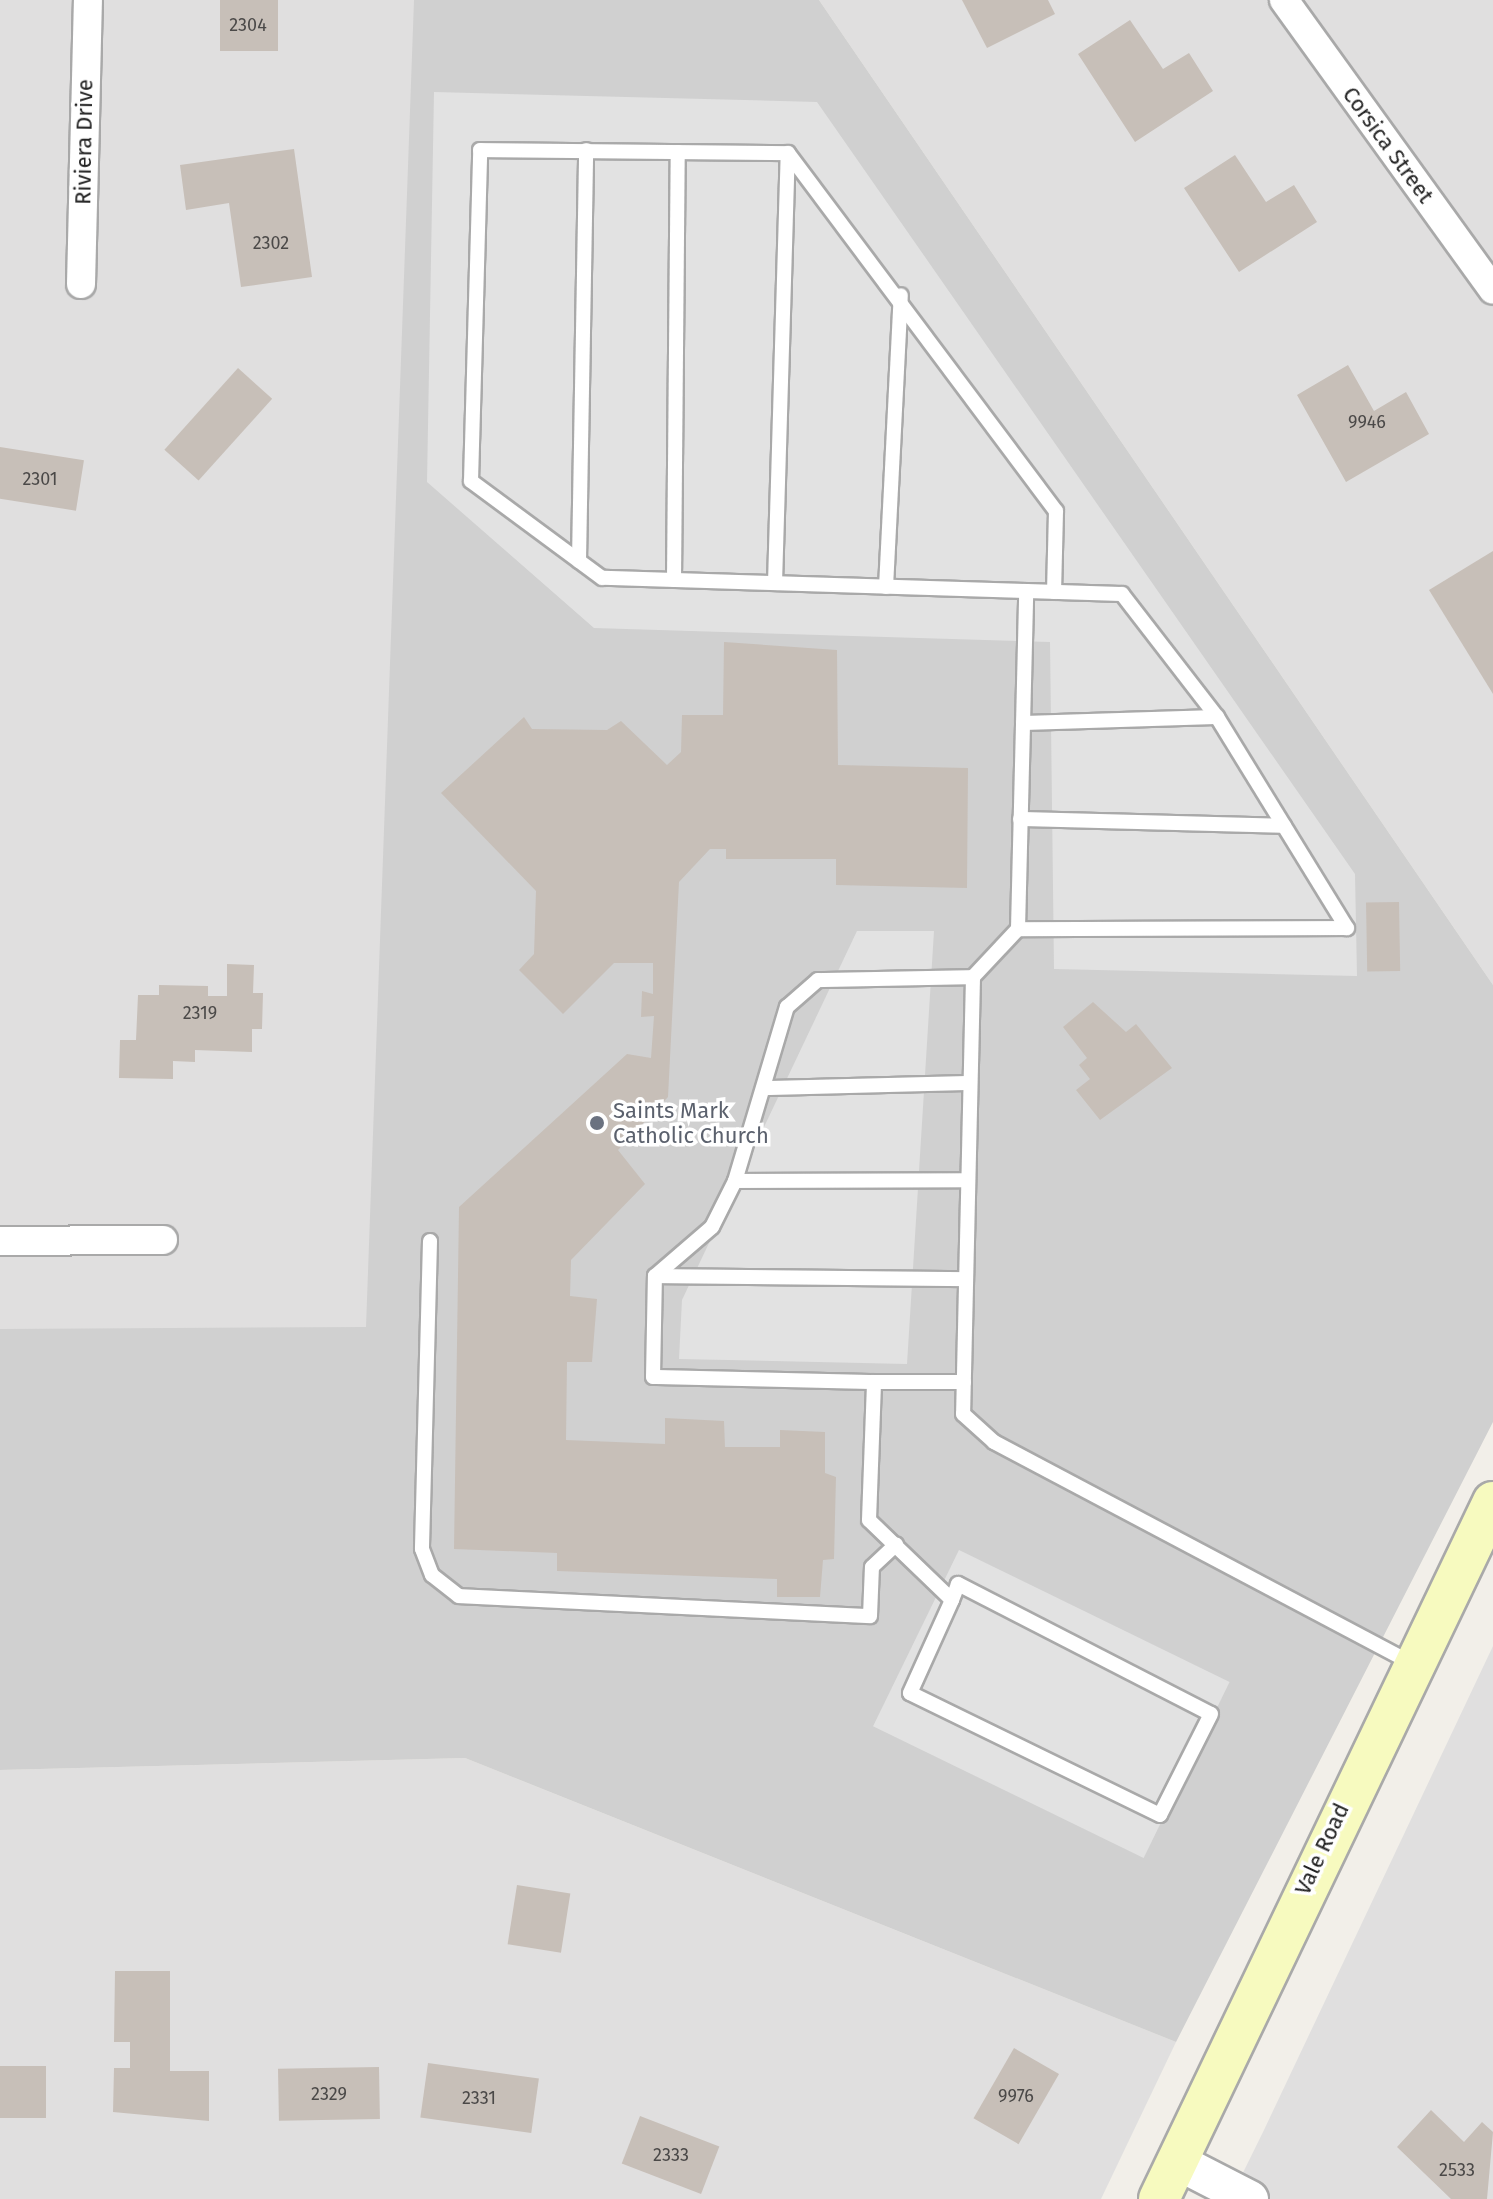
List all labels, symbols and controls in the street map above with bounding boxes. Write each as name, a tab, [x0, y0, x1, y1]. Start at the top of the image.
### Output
house number: 2304	[229, 14, 267, 36]
street label: Riviera Drive	[70, 79, 98, 205]
street label: Corsica Street	[1337, 82, 1439, 208]
house number: 2302	[253, 232, 289, 254]
house number: 9946	[1348, 411, 1386, 433]
house number: 2301	[22, 468, 58, 490]
house number: 2319	[183, 1002, 217, 1024]
place label: Saints Mark Catholic Church	[613, 1097, 769, 1148]
marker: Saints Mark Catholic Church	[588, 1114, 606, 1132]
street label: Vale Road	[1289, 1799, 1355, 1899]
house number: 2329	[311, 2083, 347, 2105]
house number: 9976	[998, 2085, 1034, 2107]
house number: 2331	[462, 2087, 496, 2109]
house number: 2333	[653, 2144, 689, 2166]
house number: 2533	[1439, 2159, 1475, 2181]

